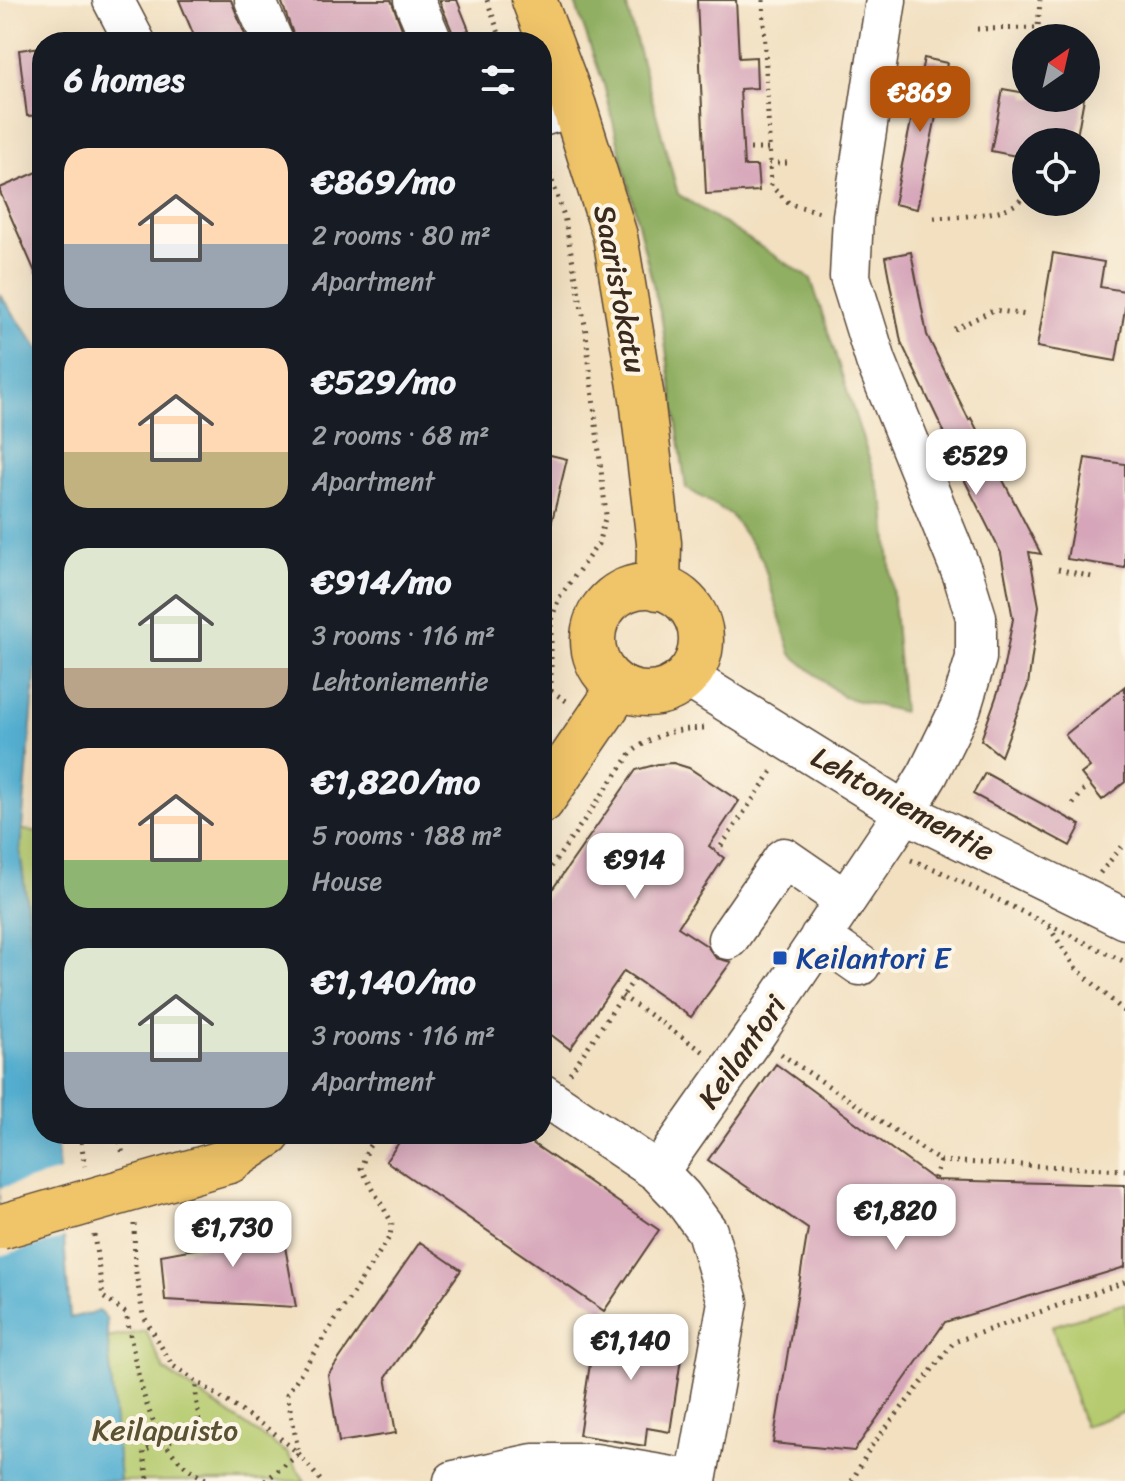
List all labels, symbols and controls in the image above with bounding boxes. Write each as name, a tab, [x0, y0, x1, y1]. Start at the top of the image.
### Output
north arrow	[1012, 24, 1100, 112]
map controls	[1012, 24, 1100, 216]
text: 6 homes	[64, 50, 185, 110]
icon: filters	[476, 58, 520, 102]
pin: €869	[873, 66, 967, 134]
text: €869	[888, 69, 952, 115]
button: locate	[1012, 128, 1100, 216]
text: €869/mo	[312, 152, 456, 212]
icon: home	[128, 180, 224, 276]
street label: Saaristokatu	[577, 200, 663, 378]
text: 2 rooms · 80 m²	[312, 212, 491, 258]
text: Apartment	[312, 258, 435, 304]
text: €529/mo	[312, 352, 456, 412]
icon: home	[128, 380, 224, 476]
text: 2 rooms · 68 m²	[312, 412, 489, 458]
pin: €529	[929, 429, 1023, 497]
text: €529	[944, 432, 1008, 478]
text: Apartment	[312, 458, 435, 504]
text: €914/mo	[312, 552, 452, 612]
icon: home	[128, 580, 224, 676]
text: 3 rooms · 116 m²	[312, 612, 495, 658]
text: Lehtoniementie	[312, 658, 489, 704]
street label: Lehtoniementie	[801, 731, 1005, 877]
text: €1,820/mo	[312, 752, 480, 812]
icon: home	[128, 780, 224, 876]
text: 5 rooms · 188 m²	[312, 812, 502, 858]
pin: €914	[588, 833, 682, 901]
text: €914	[605, 836, 665, 882]
text: House	[312, 858, 382, 904]
place label: Keilantori E	[796, 931, 952, 985]
marker: Keilantori E	[771, 949, 789, 967]
text: €1,140/mo	[312, 952, 476, 1012]
icon: home	[128, 980, 224, 1076]
street label: Keilantori	[683, 982, 802, 1121]
text: 3 rooms · 116 m²	[312, 1012, 495, 1058]
text: Apartment	[312, 1058, 435, 1104]
pin: €1,820	[831, 1184, 961, 1252]
text: €1,820	[855, 1187, 937, 1233]
pin: €1,730	[168, 1201, 298, 1269]
text: €1,730	[193, 1204, 273, 1250]
pin: €1,140	[566, 1314, 696, 1382]
text: €1,140	[591, 1317, 671, 1363]
park label: Keilapuisto	[92, 1403, 238, 1457]

